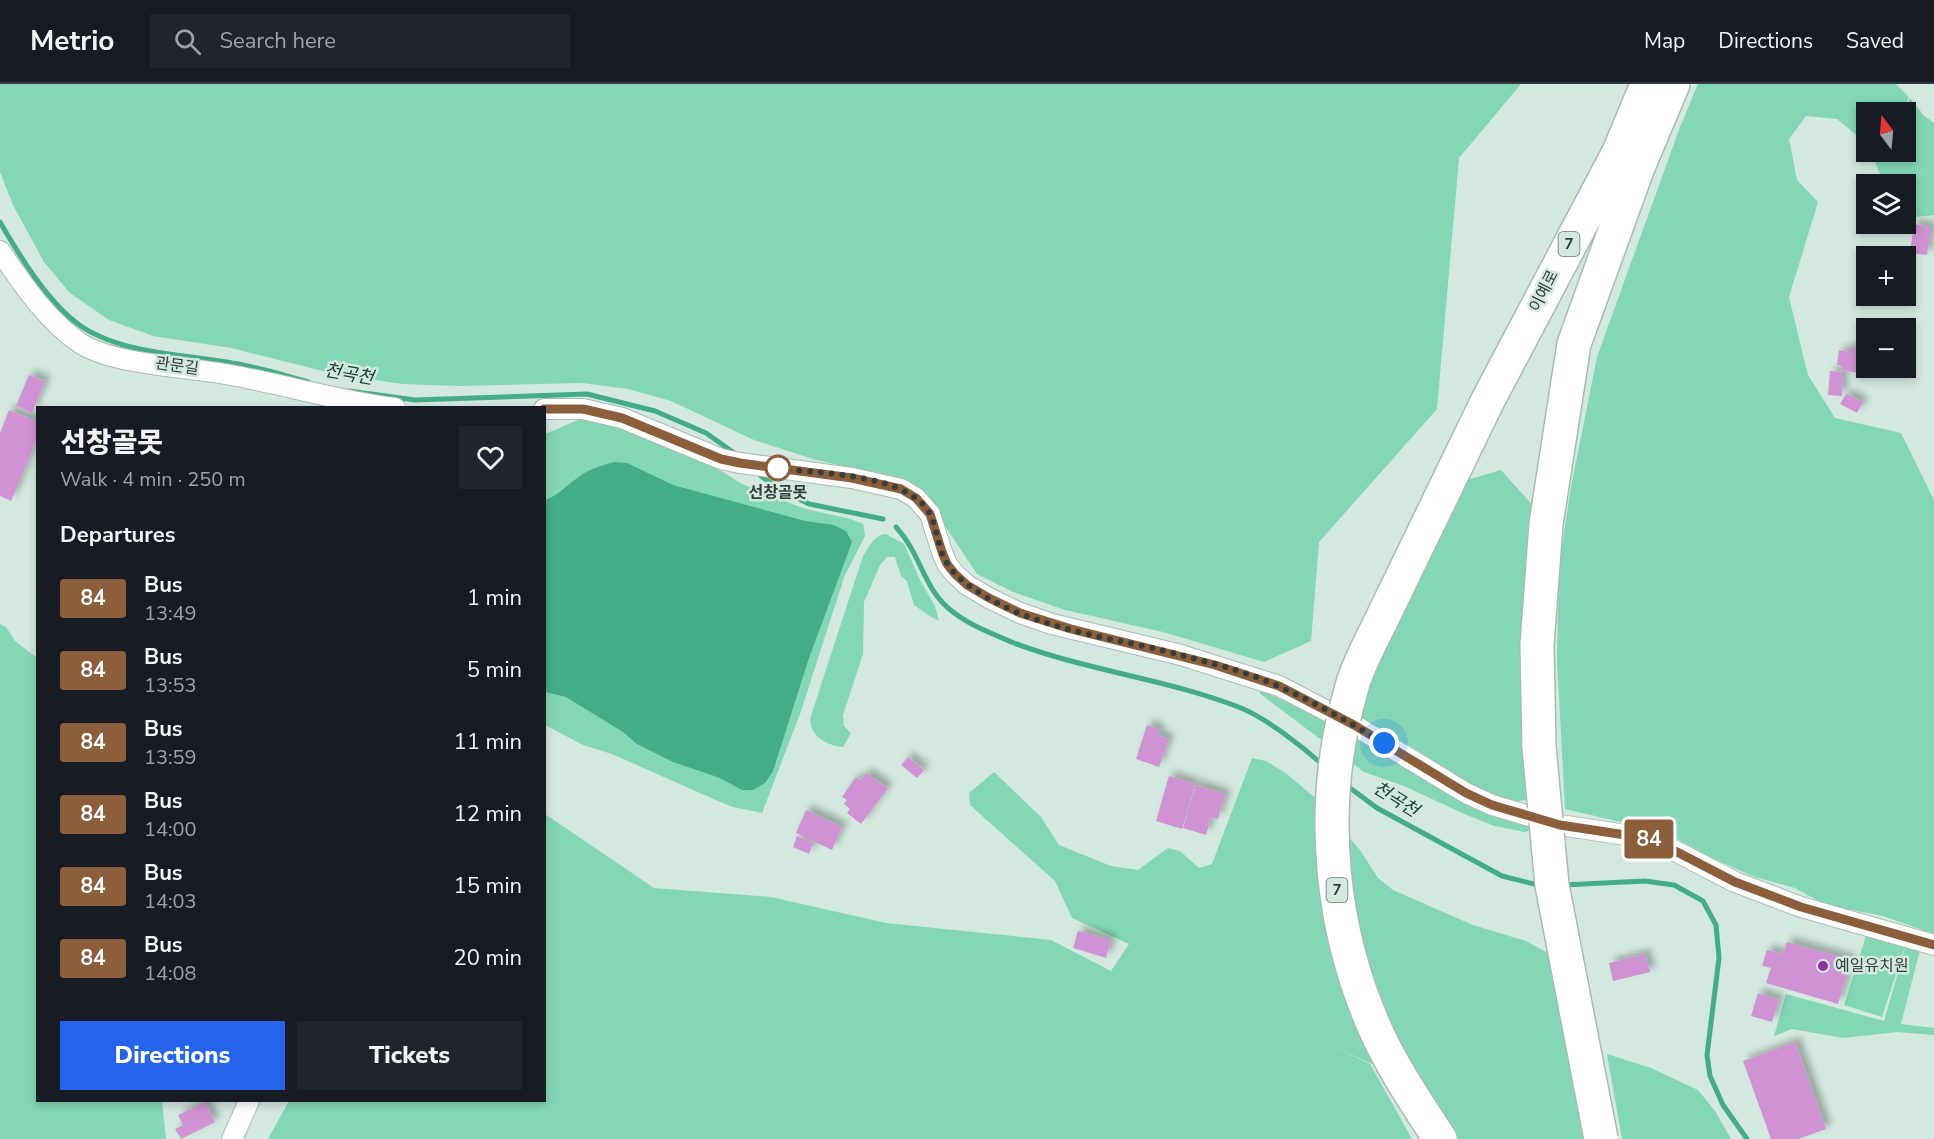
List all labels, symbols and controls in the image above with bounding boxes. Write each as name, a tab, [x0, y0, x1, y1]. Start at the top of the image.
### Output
search box	[150, 14, 570, 68]
text: Metrio	[30, 22, 114, 60]
icon: search	[171, 25, 204, 58]
text: Search here	[219, 26, 336, 56]
text: Map	[1644, 27, 1685, 55]
text: Directions	[1718, 27, 1813, 55]
text: Saved	[1846, 27, 1904, 55]
north arrow	[1856, 102, 1916, 162]
map controls	[1856, 102, 1916, 378]
button: layers	[1856, 174, 1916, 234]
road number: 7	[1558, 232, 1580, 256]
button: +	[1856, 246, 1916, 306]
street label: 이예로	[1524, 266, 1564, 316]
button: −	[1856, 318, 1916, 378]
street label: 관문길	[154, 352, 200, 380]
water label: 천곡천	[322, 358, 378, 391]
text: 선창골못	[60, 424, 163, 462]
button: heart	[459, 426, 522, 489]
marker: 선창골못	[765, 455, 791, 481]
text: Walk · 4 min · 250 m	[60, 466, 246, 493]
place label: 선창골못	[749, 482, 807, 504]
text: Departures	[60, 520, 175, 550]
text: Bus	[144, 570, 183, 600]
text: 1 min	[467, 583, 522, 613]
text: 84	[80, 584, 106, 612]
text: 13:49	[144, 600, 197, 627]
text: Bus	[144, 642, 183, 672]
text: 5 min	[467, 655, 522, 685]
text: 84	[80, 656, 106, 684]
text: 13:53	[144, 672, 197, 699]
text: Bus	[144, 714, 183, 744]
text: 11 min	[454, 727, 522, 757]
text: 84	[80, 728, 106, 756]
your location	[1369, 728, 1399, 758]
text: 13:59	[144, 744, 197, 771]
water label: 천곡천	[1369, 776, 1425, 824]
text: Bus	[144, 786, 183, 816]
text: 12 min	[454, 799, 522, 829]
text: 84	[80, 800, 106, 828]
text: 14:00	[144, 816, 197, 843]
line badge: 84	[1622, 820, 1676, 858]
text: 84	[1636, 825, 1662, 853]
text: Bus	[144, 858, 183, 888]
text: 15 min	[454, 871, 522, 901]
text: 84	[80, 872, 106, 900]
road number: 7	[1326, 878, 1348, 902]
text: 14:03	[144, 888, 197, 915]
text: Bus	[144, 930, 183, 960]
text: 20 min	[454, 943, 522, 973]
text: 84	[80, 944, 106, 972]
place label: 예일유치원	[1835, 955, 1909, 977]
marker: 예일유치원	[1816, 959, 1830, 973]
text: 14:08	[144, 960, 197, 987]
button: Directions	[60, 1021, 285, 1090]
button: Tickets	[297, 1021, 522, 1090]

